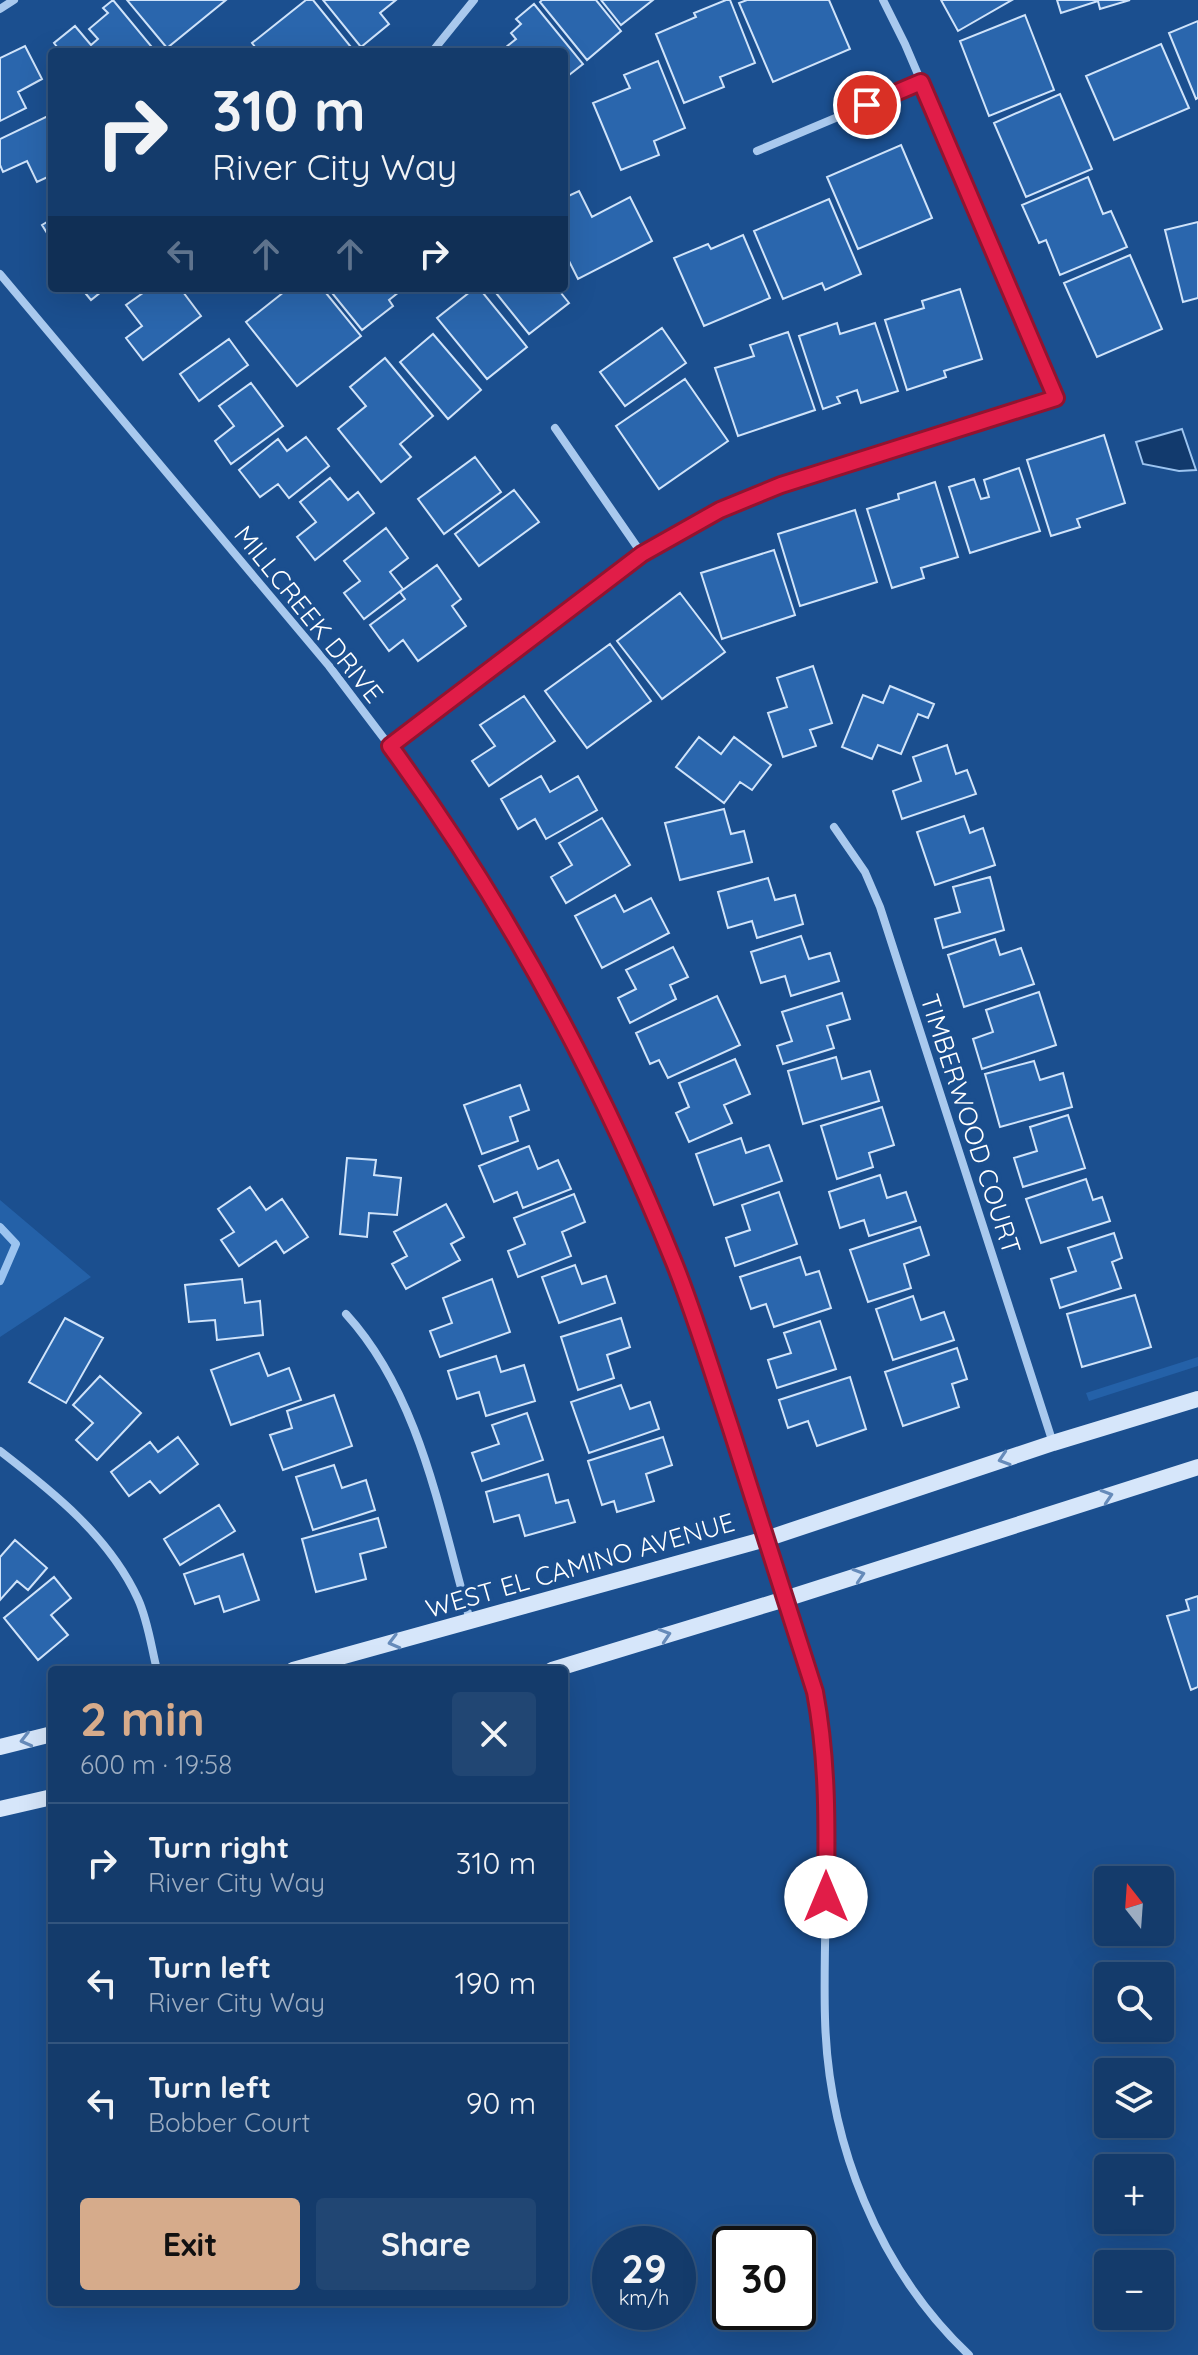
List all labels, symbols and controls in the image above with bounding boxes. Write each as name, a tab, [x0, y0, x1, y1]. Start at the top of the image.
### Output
pin	[833, 71, 901, 139]
text: 310 m	[212, 75, 366, 145]
icon: right	[80, 80, 184, 184]
icon: arrive	[845, 83, 889, 127]
text: River City Way	[212, 144, 457, 189]
icon: left	[160, 232, 204, 276]
icon: ahead	[244, 232, 288, 276]
icon: ahead	[328, 232, 372, 276]
icon: right	[412, 232, 456, 276]
street label: MILLCREEK DRIVE	[227, 519, 391, 709]
street label: TIMBERWOOD COURT	[913, 990, 1029, 1258]
one-way arrow	[998, 1450, 1012, 1466]
one-way arrow	[1099, 1489, 1113, 1505]
street label: WEST EL CAMINO AVENUE	[422, 1505, 738, 1625]
one-way arrow	[852, 1568, 866, 1584]
one-way arrow	[657, 1628, 671, 1644]
one-way arrow	[387, 1633, 401, 1649]
text: 2 min	[80, 1688, 205, 1748]
button: close	[452, 1692, 536, 1776]
one-way arrow	[20, 1731, 33, 1748]
text: 600 m · 19:58	[80, 1748, 232, 1781]
text: Turn right	[148, 1828, 289, 1866]
icon: right	[80, 1841, 124, 1885]
text: 310 m	[456, 1844, 536, 1882]
position arrow	[784, 1855, 868, 1939]
text: River City Way	[148, 1866, 325, 1899]
north arrow	[1094, 1866, 1174, 1946]
map controls	[1094, 1866, 1174, 2330]
text: Turn left	[148, 1948, 271, 1986]
icon: left	[80, 1961, 124, 2005]
button: search	[1094, 1962, 1174, 2042]
text: 190 m	[455, 1964, 536, 2002]
text: River City Way	[148, 1986, 325, 2019]
button: layers	[1094, 2058, 1174, 2138]
text: Turn left	[148, 2068, 271, 2106]
icon: left	[80, 2081, 124, 2125]
text: 90 m	[466, 2084, 536, 2122]
text: Bobber Court	[148, 2106, 310, 2139]
button: +	[1094, 2154, 1174, 2234]
button: Exit	[80, 2198, 300, 2290]
button: Share	[316, 2198, 536, 2290]
speed limit sign: 30	[712, 2226, 816, 2330]
text: 29	[621, 2243, 667, 2293]
button: −	[1094, 2250, 1174, 2330]
text: km/h	[619, 2285, 669, 2310]

